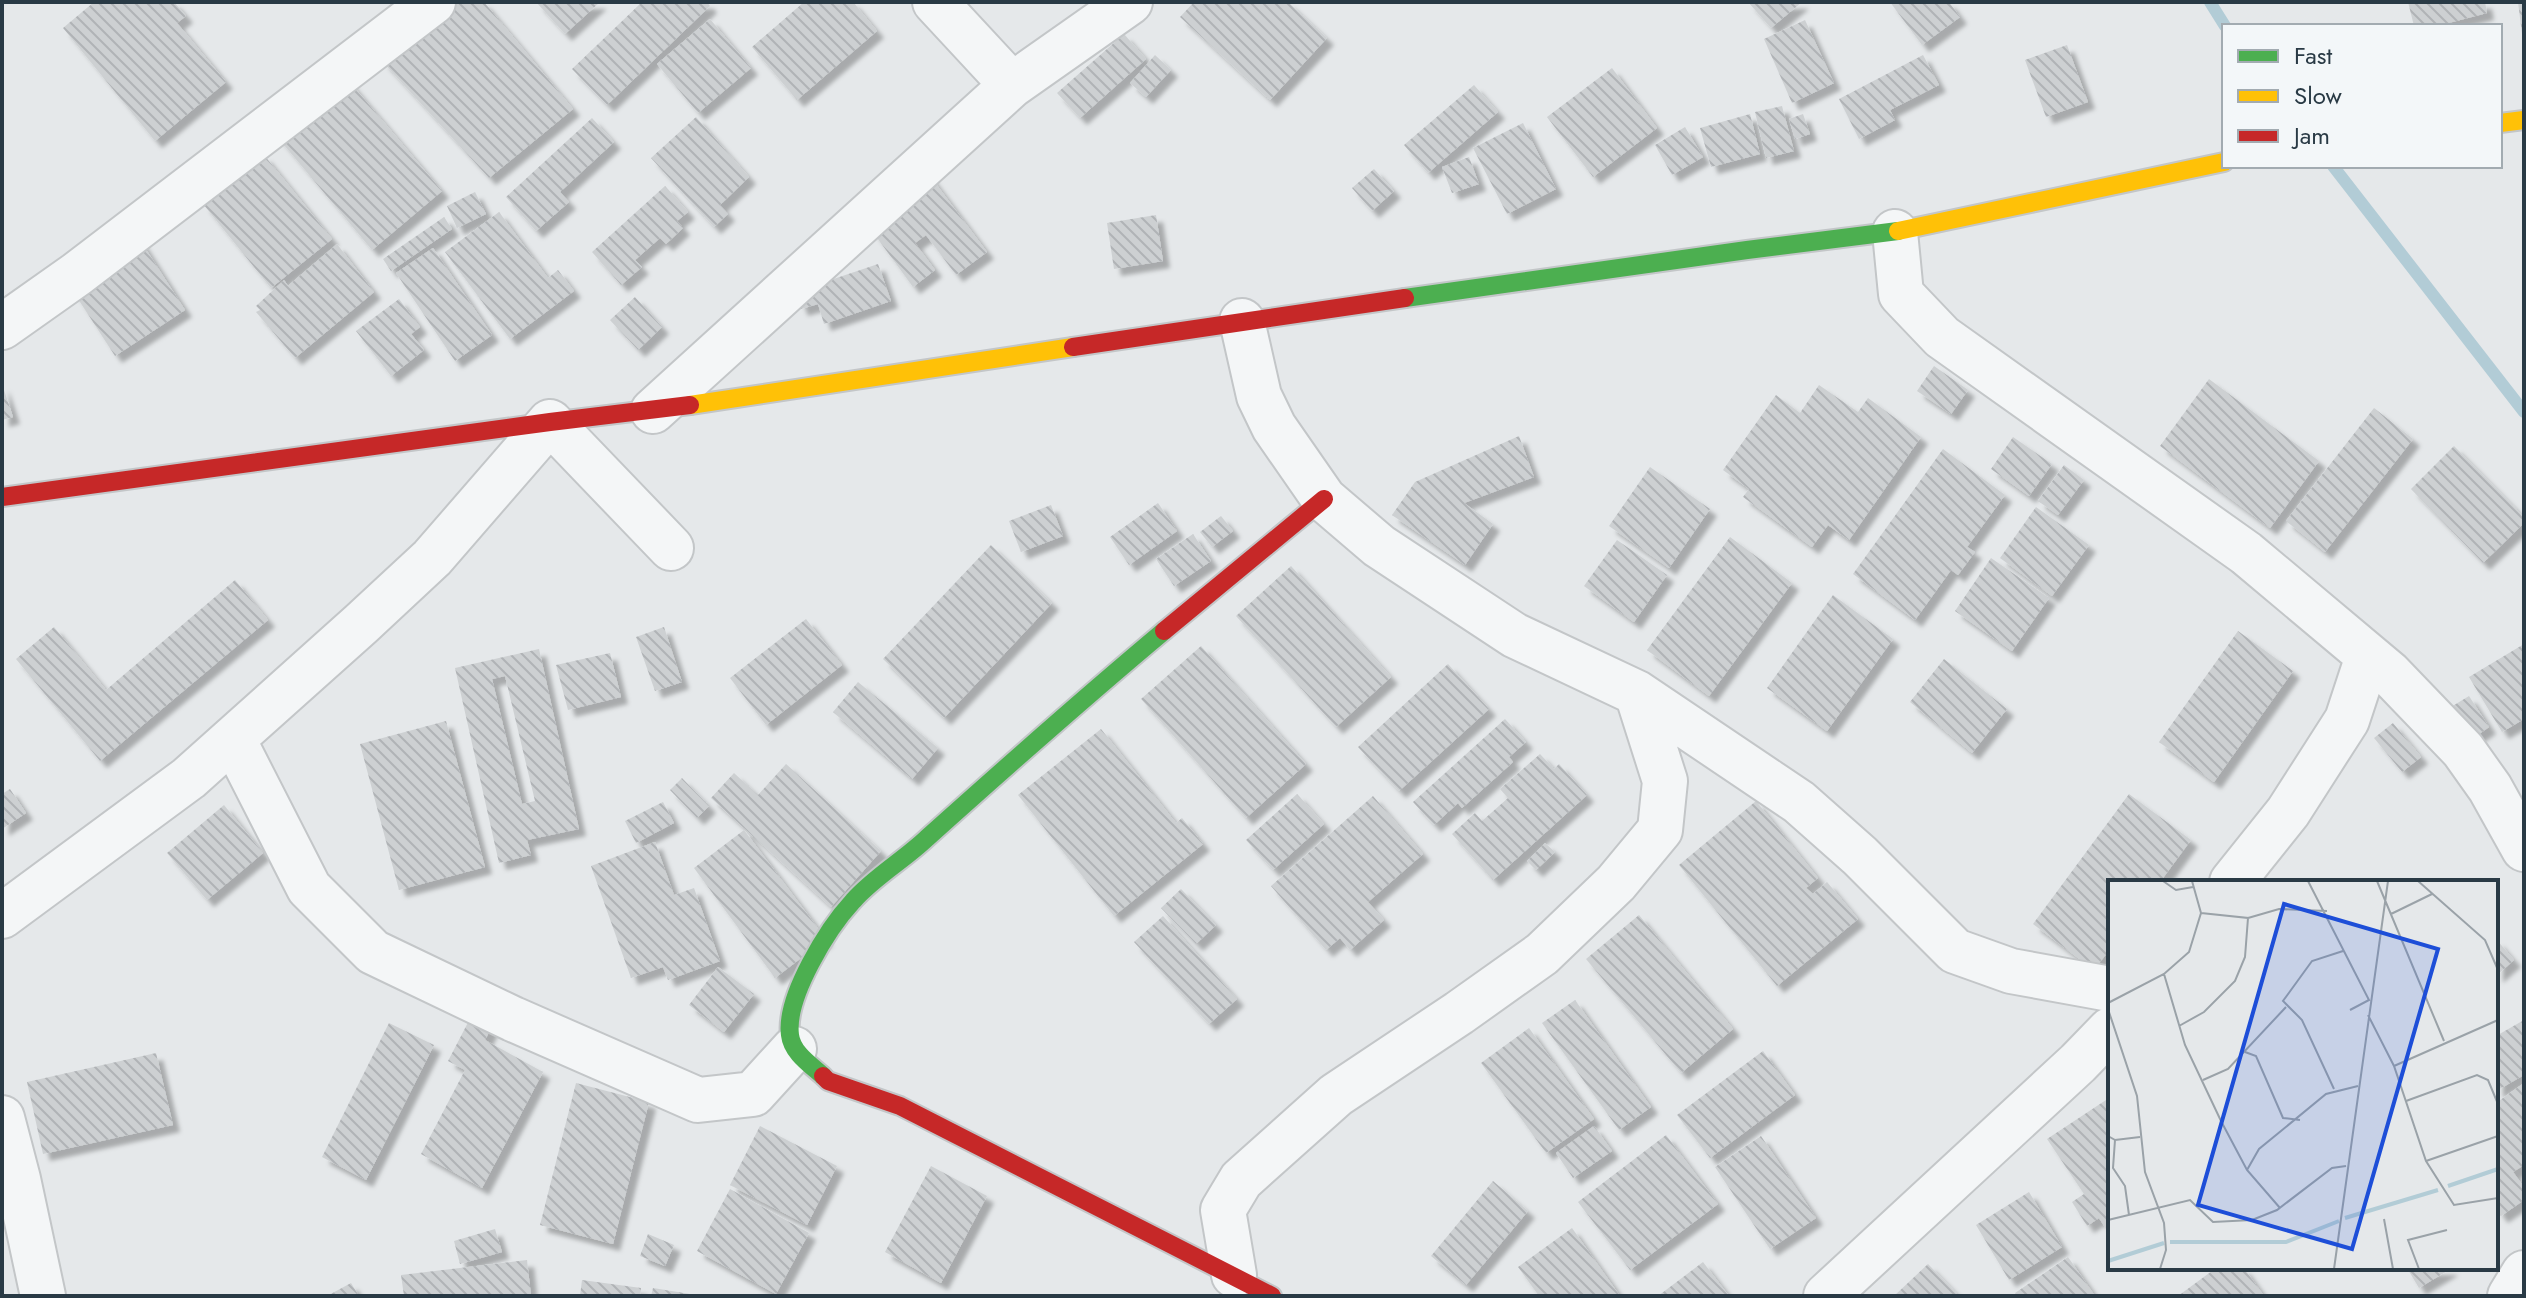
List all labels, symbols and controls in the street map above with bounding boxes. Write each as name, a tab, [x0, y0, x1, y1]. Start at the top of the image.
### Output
legend	[2222, 24, 2502, 168]
text: Fast	[2294, 38, 2332, 73]
text: Slow	[2294, 78, 2342, 113]
text: Jam	[2291, 118, 2330, 153]
inset map	[2108, 880, 2498, 1270]

